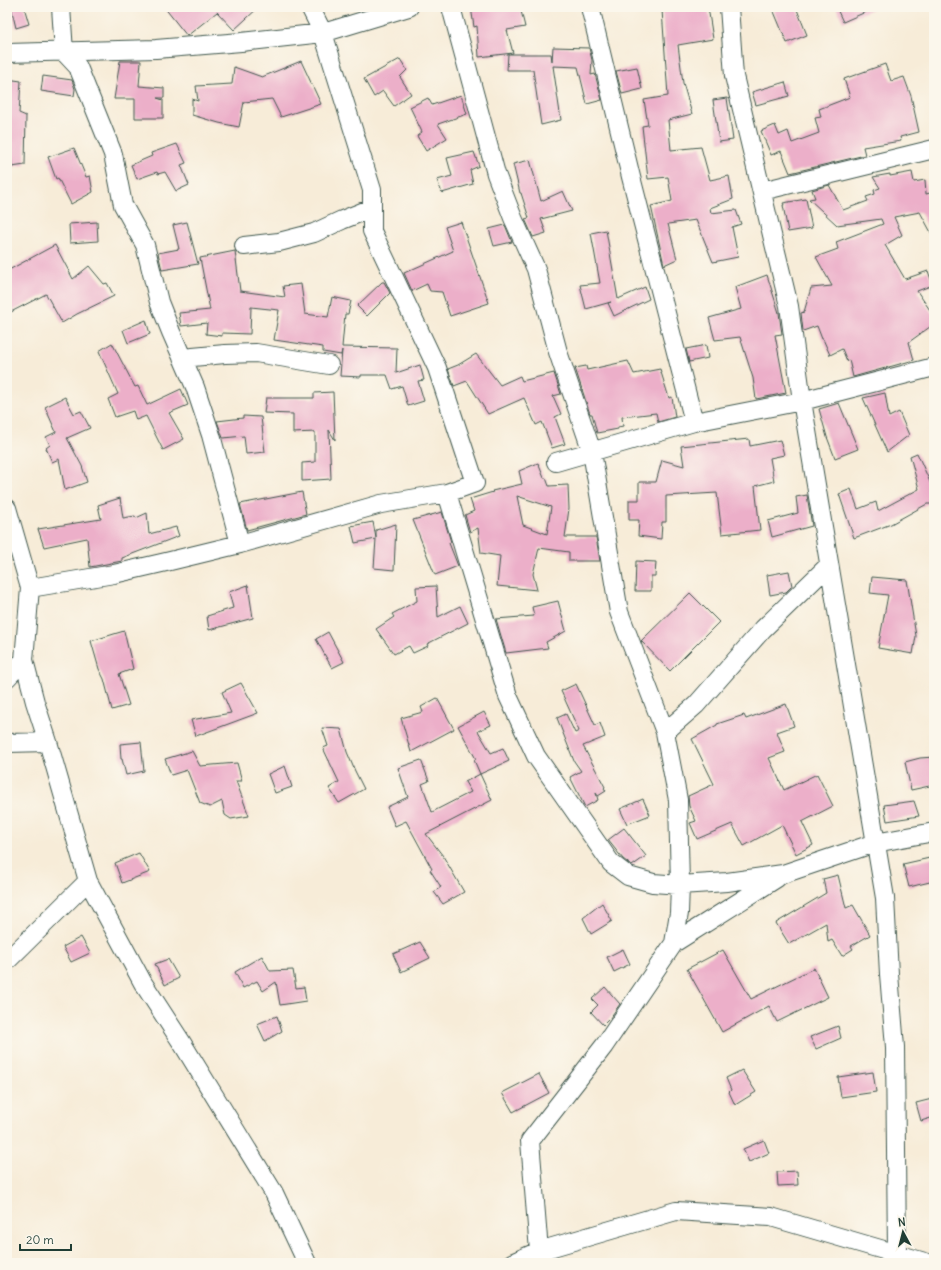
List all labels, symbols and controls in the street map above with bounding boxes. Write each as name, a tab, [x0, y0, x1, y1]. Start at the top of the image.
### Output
north arrow	[883, 1212, 923, 1252]
text: N	[897, 1215, 906, 1229]
scale bar	[20, 1226, 71, 1252]
text: 20 m	[26, 1232, 54, 1247]

